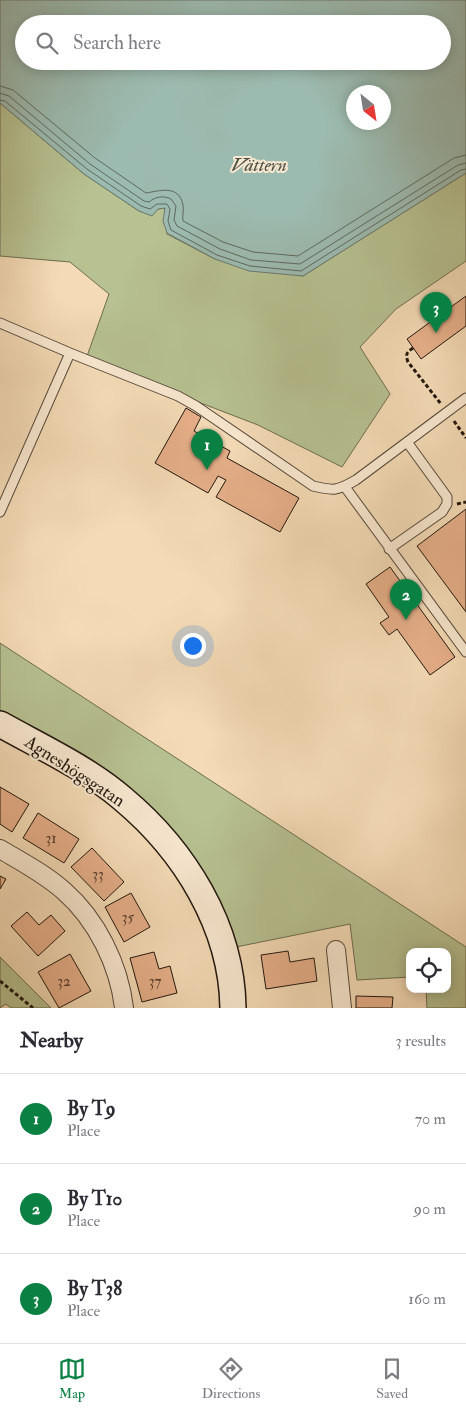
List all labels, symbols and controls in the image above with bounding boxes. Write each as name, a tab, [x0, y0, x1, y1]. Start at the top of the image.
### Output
search box	[15, 15, 451, 70]
icon: search	[33, 29, 61, 57]
text: Search here	[73, 31, 161, 55]
north arrow	[346, 85, 391, 130]
water label: Vättern	[231, 153, 287, 177]
pin: 3	[420, 292, 452, 333]
pin: 1	[191, 429, 223, 470]
pin: 2	[390, 579, 422, 620]
your location	[180, 633, 206, 659]
street label: Agneshögsgatan	[19, 730, 129, 812]
house number: 31	[45, 829, 57, 848]
house number: 33	[92, 865, 104, 884]
house number: 35	[122, 908, 135, 927]
map controls	[406, 948, 451, 993]
button: locate	[406, 948, 451, 993]
house number: 32	[57, 972, 71, 991]
house number: 37	[149, 972, 161, 991]
text: Nearby	[20, 1027, 83, 1054]
text: 3 results	[395, 1031, 446, 1051]
text: By T9	[67, 1097, 116, 1121]
text: 1	[33, 1109, 39, 1129]
text: 70 m	[415, 1109, 446, 1129]
text: Place	[67, 1121, 100, 1141]
text: By T10	[67, 1187, 122, 1211]
text: 2	[32, 1199, 40, 1219]
text: 90 m	[414, 1199, 446, 1219]
text: Place	[67, 1211, 100, 1231]
text: By T38	[67, 1277, 122, 1301]
text: 3	[33, 1289, 39, 1309]
text: 160 m	[408, 1289, 446, 1309]
text: Place	[67, 1301, 100, 1321]
tab: Map	[58, 1355, 86, 1402]
tab: Directions	[202, 1355, 260, 1402]
tab: Saved	[376, 1355, 408, 1402]

